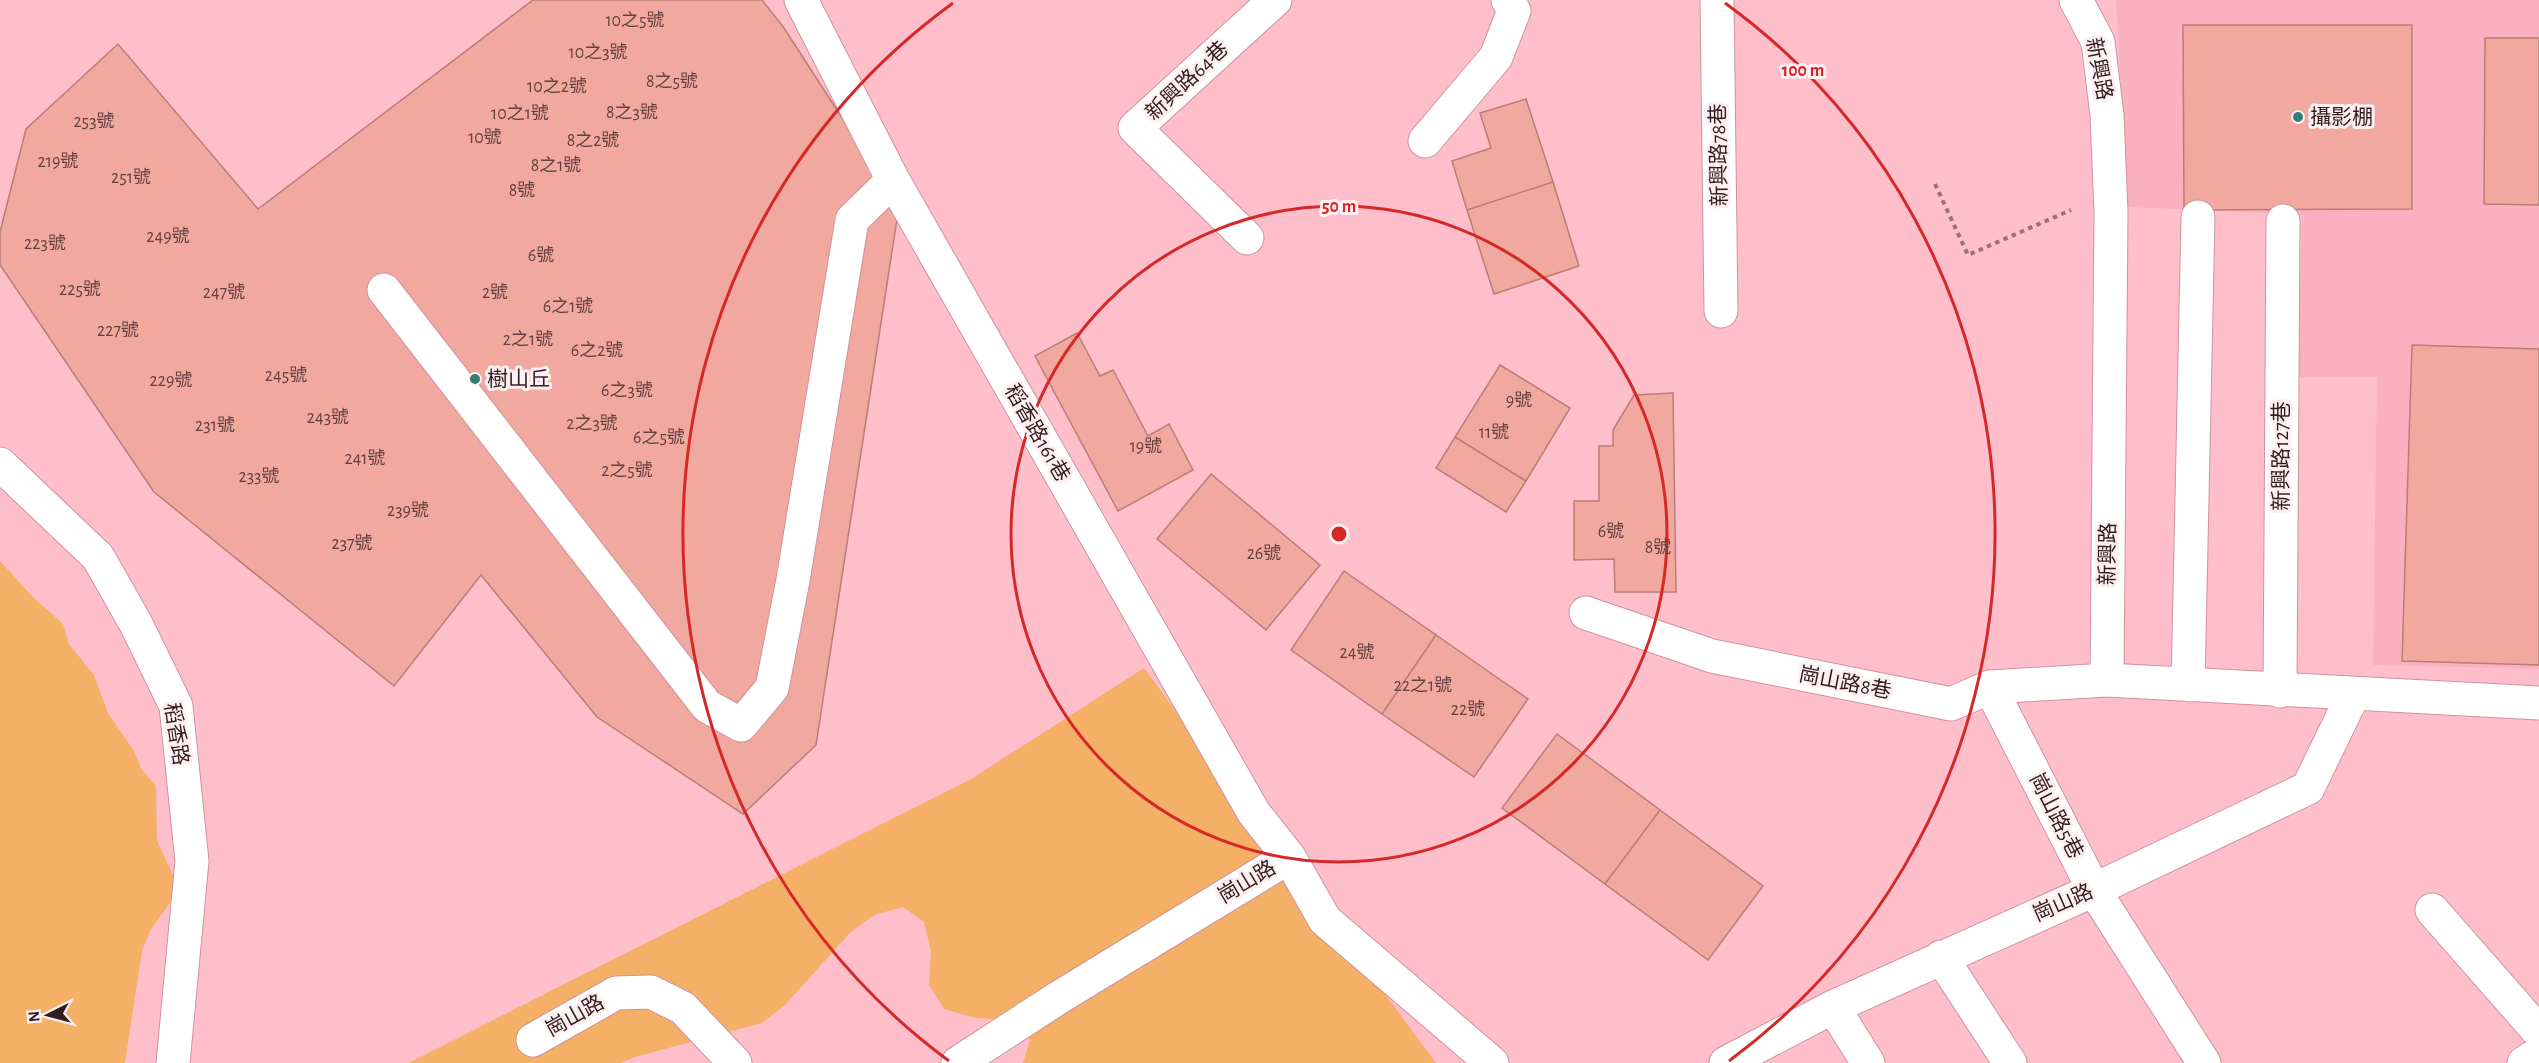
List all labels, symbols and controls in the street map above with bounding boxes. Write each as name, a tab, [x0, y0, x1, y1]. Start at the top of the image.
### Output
house number: 10之5號	[605, 10, 665, 30]
street label: 新興路	[2083, 36, 2116, 102]
street label: 新興路64巷	[1141, 37, 1232, 124]
house number: 10之3號	[568, 42, 628, 62]
text: 100 m	[1782, 62, 1824, 80]
house number: 8之5號	[646, 71, 698, 91]
house number: 10之2號	[527, 76, 587, 96]
house number: 8之3號	[606, 102, 658, 122]
house number: 10之1號	[491, 103, 549, 123]
street label: 新興路78巷	[1707, 103, 1730, 207]
place label: 攝影棚	[2310, 106, 2373, 128]
marker: 攝影棚	[2291, 110, 2305, 124]
house number: 253號	[73, 111, 115, 131]
house number: 10號	[468, 127, 502, 147]
house number: 8之2號	[567, 130, 619, 150]
house number: 219號	[38, 151, 78, 171]
house number: 8之1號	[531, 155, 581, 175]
house number: 251號	[111, 167, 151, 187]
house number: 8號	[509, 180, 535, 200]
text: 50 m	[1322, 198, 1356, 216]
house number: 249號	[146, 226, 190, 246]
house number: 223號	[24, 233, 66, 253]
house number: 6號	[528, 245, 554, 265]
house number: 225號	[59, 279, 101, 299]
house number: 247號	[203, 282, 245, 302]
house number: 2號	[482, 282, 508, 302]
house number: 6之1號	[543, 296, 593, 316]
house number: 227號	[97, 320, 139, 340]
house number: 2之1號	[503, 329, 553, 349]
house number: 6之2號	[571, 340, 623, 360]
house number: 245號	[265, 365, 307, 385]
place label: 樹山丘	[487, 368, 550, 390]
house number: 229號	[150, 370, 192, 390]
marker: 樹山丘	[468, 372, 482, 386]
house number: 6之3號	[601, 380, 653, 400]
street label: 稻香路161巷	[1001, 380, 1074, 485]
house number: 9號	[1506, 390, 1532, 410]
street label: 新興路127巷	[2270, 401, 2292, 511]
house number: 243號	[307, 407, 349, 427]
house number: 2之3號	[566, 413, 618, 433]
house number: 231號	[195, 415, 235, 435]
house number: 11號	[1479, 422, 1509, 442]
house number: 6之5號	[633, 427, 685, 447]
house number: 19號	[1130, 436, 1162, 456]
house number: 241號	[344, 448, 386, 468]
house number: 2之5號	[601, 460, 653, 480]
house number: 233號	[238, 466, 280, 486]
house number: 239號	[387, 500, 429, 520]
house number: 6號	[1598, 521, 1624, 541]
street label: 新興路	[2096, 522, 2119, 586]
centre of rings	[1329, 524, 1349, 544]
house number: 237號	[331, 533, 373, 553]
house number: 8號	[1645, 537, 1671, 557]
house number: 26號	[1247, 543, 1281, 563]
house number: 24號	[1340, 642, 1374, 662]
street label: 崗山路8巷	[1797, 663, 1893, 702]
house number: 22之1號	[1394, 675, 1452, 695]
house number: 22號	[1451, 699, 1485, 719]
street label: 稻香路	[161, 701, 192, 767]
street label: 崗山路5巷	[2026, 769, 2087, 862]
street label: 崗山路	[1214, 856, 1279, 907]
street label: 崗山路	[2030, 880, 2096, 925]
north arrow	[18, 985, 78, 1045]
street label: 崗山路	[542, 991, 608, 1040]
text: N	[26, 1010, 43, 1023]

